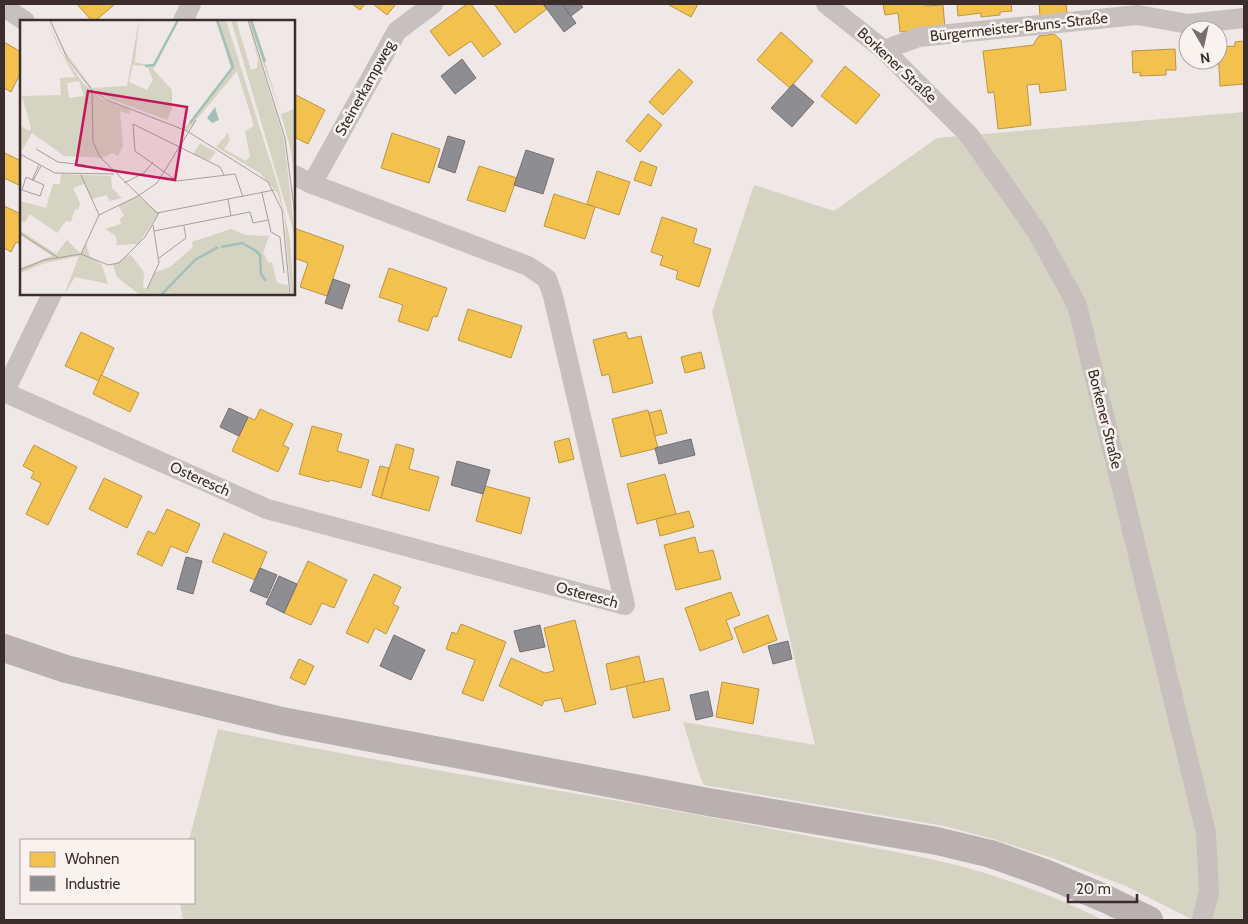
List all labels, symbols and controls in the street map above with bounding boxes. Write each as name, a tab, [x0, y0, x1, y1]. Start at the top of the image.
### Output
street label: Bürgermeister-Bruns-Straße	[929, 9, 1109, 45]
inset map	[20, 20, 295, 295]
north arrow	[1178, 20, 1228, 70]
street label: Borkener Straße	[854, 24, 941, 107]
street label: Steinerkampweg	[331, 37, 399, 139]
text: N	[1199, 48, 1211, 68]
street label: Borkener Straße	[1084, 367, 1126, 471]
street label: Osteresch	[167, 458, 233, 500]
street label: Osteresch	[554, 578, 620, 612]
legend	[20, 839, 195, 904]
text: Wohnen	[65, 850, 119, 868]
scale bar	[1068, 872, 1137, 904]
text: Industrie	[65, 875, 120, 893]
text: 20 m	[1076, 880, 1111, 898]

